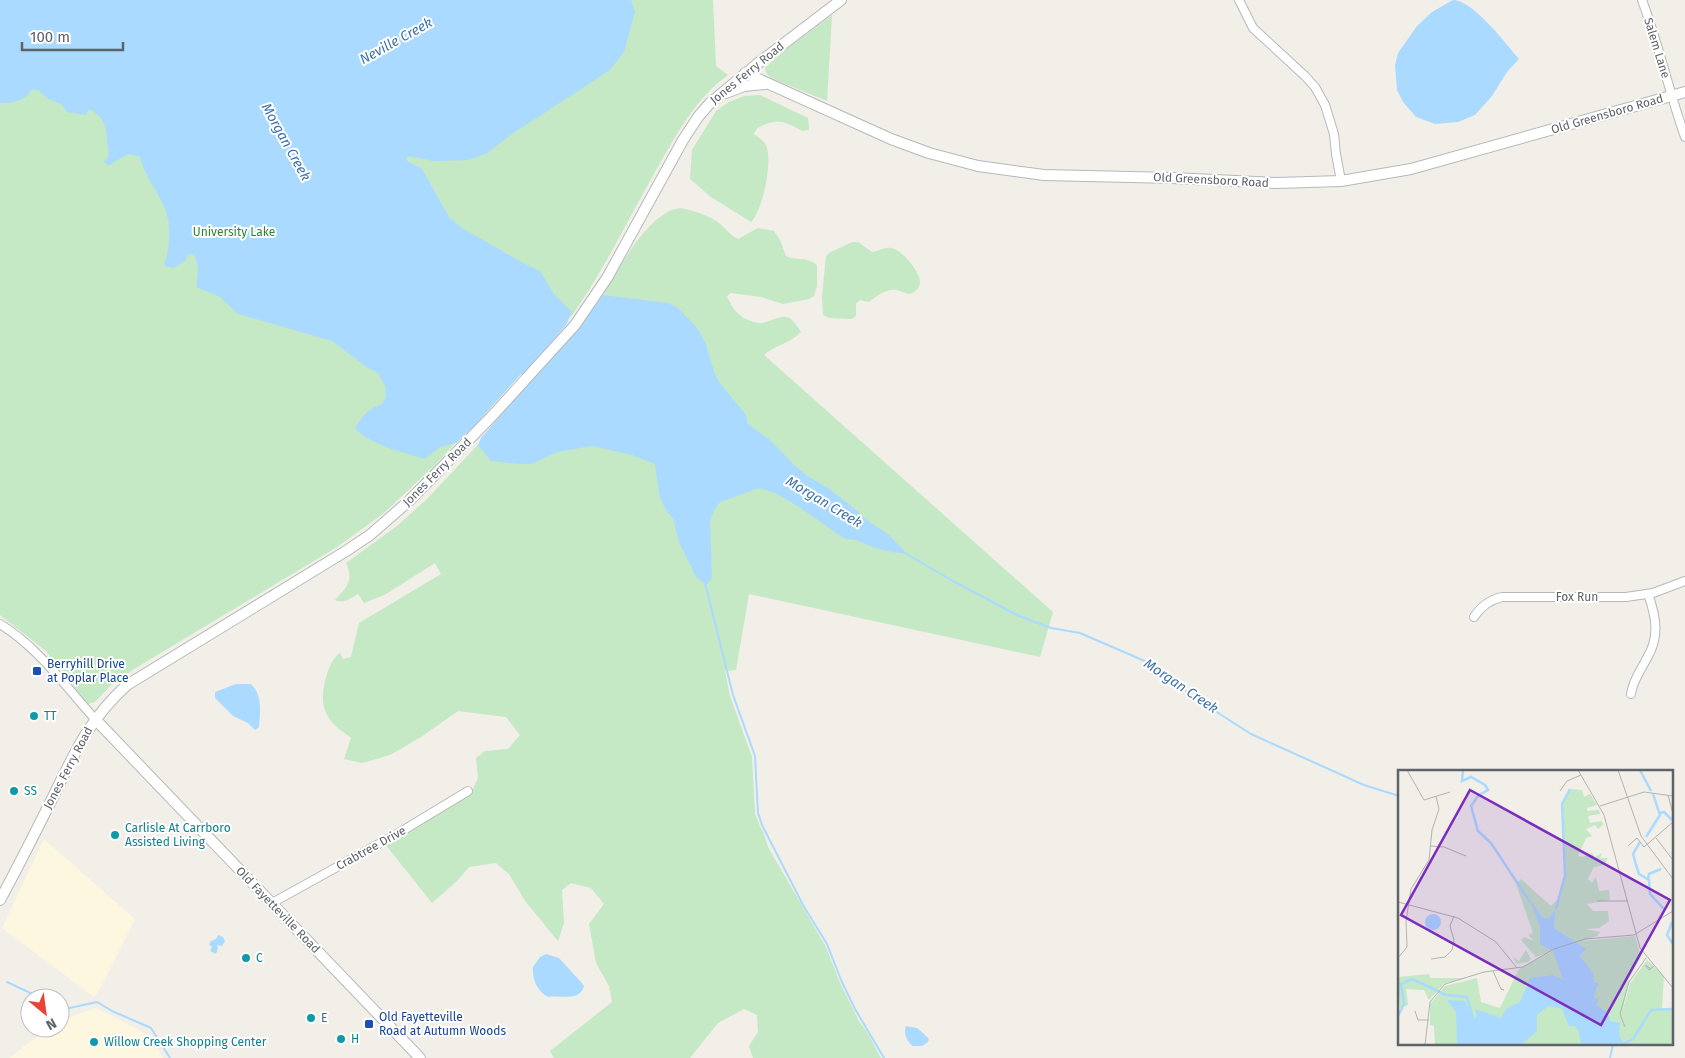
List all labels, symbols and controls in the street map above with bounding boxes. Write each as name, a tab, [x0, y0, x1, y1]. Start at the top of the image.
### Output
water label: Neville Creek	[357, 14, 436, 68]
street label: Salem Lane	[1641, 16, 1673, 80]
scale bar	[22, 20, 124, 52]
text: 100 m	[30, 28, 70, 46]
street label: Jones Ferry Road	[707, 39, 787, 107]
street label: Old Greensboro Road	[1549, 91, 1665, 137]
water label: Morgan Creek	[258, 100, 314, 184]
street label: Old Greensboro Road	[1153, 170, 1269, 190]
park label: University Lake	[193, 225, 275, 239]
street label: Jones Ferry Road	[400, 435, 474, 509]
water label: Morgan Creek	[783, 473, 866, 532]
street label: Fox Run	[1556, 590, 1598, 604]
water label: Morgan Creek	[1141, 655, 1222, 717]
place label: Berryhill Drive at Poplar Place	[47, 657, 128, 685]
marker: Berryhill Drive at Poplar Place	[31, 665, 43, 677]
place label: TT	[44, 709, 57, 723]
marker: TT	[28, 710, 40, 722]
street label: Jones Ferry Road	[40, 725, 96, 811]
inset map	[1398, 770, 1672, 1046]
place label: SS	[24, 784, 37, 798]
marker: SS	[8, 785, 20, 797]
place label: Carlisle At Carrboro Assisted Living	[125, 821, 231, 849]
street label: Crabtree Drive	[334, 823, 408, 873]
marker: Carlisle At Carrboro Assisted Living	[109, 829, 121, 841]
street label: Old Fayetteville Road	[233, 864, 323, 956]
place label: C	[256, 951, 263, 965]
marker: C	[240, 952, 252, 964]
north arrow	[20, 988, 70, 1038]
place label: Old Fayetteville Road at Autumn Woods	[379, 1010, 507, 1038]
place label: E	[321, 1011, 327, 1025]
marker: E	[305, 1012, 317, 1024]
text: N	[43, 1014, 59, 1034]
marker: Old Fayetteville Road at Autumn Woods	[363, 1018, 375, 1030]
place label: H	[351, 1032, 359, 1046]
marker: H	[335, 1033, 347, 1045]
place label: Willow Creek Shopping Center	[104, 1035, 267, 1049]
marker: Willow Creek Shopping Center	[88, 1036, 100, 1048]

